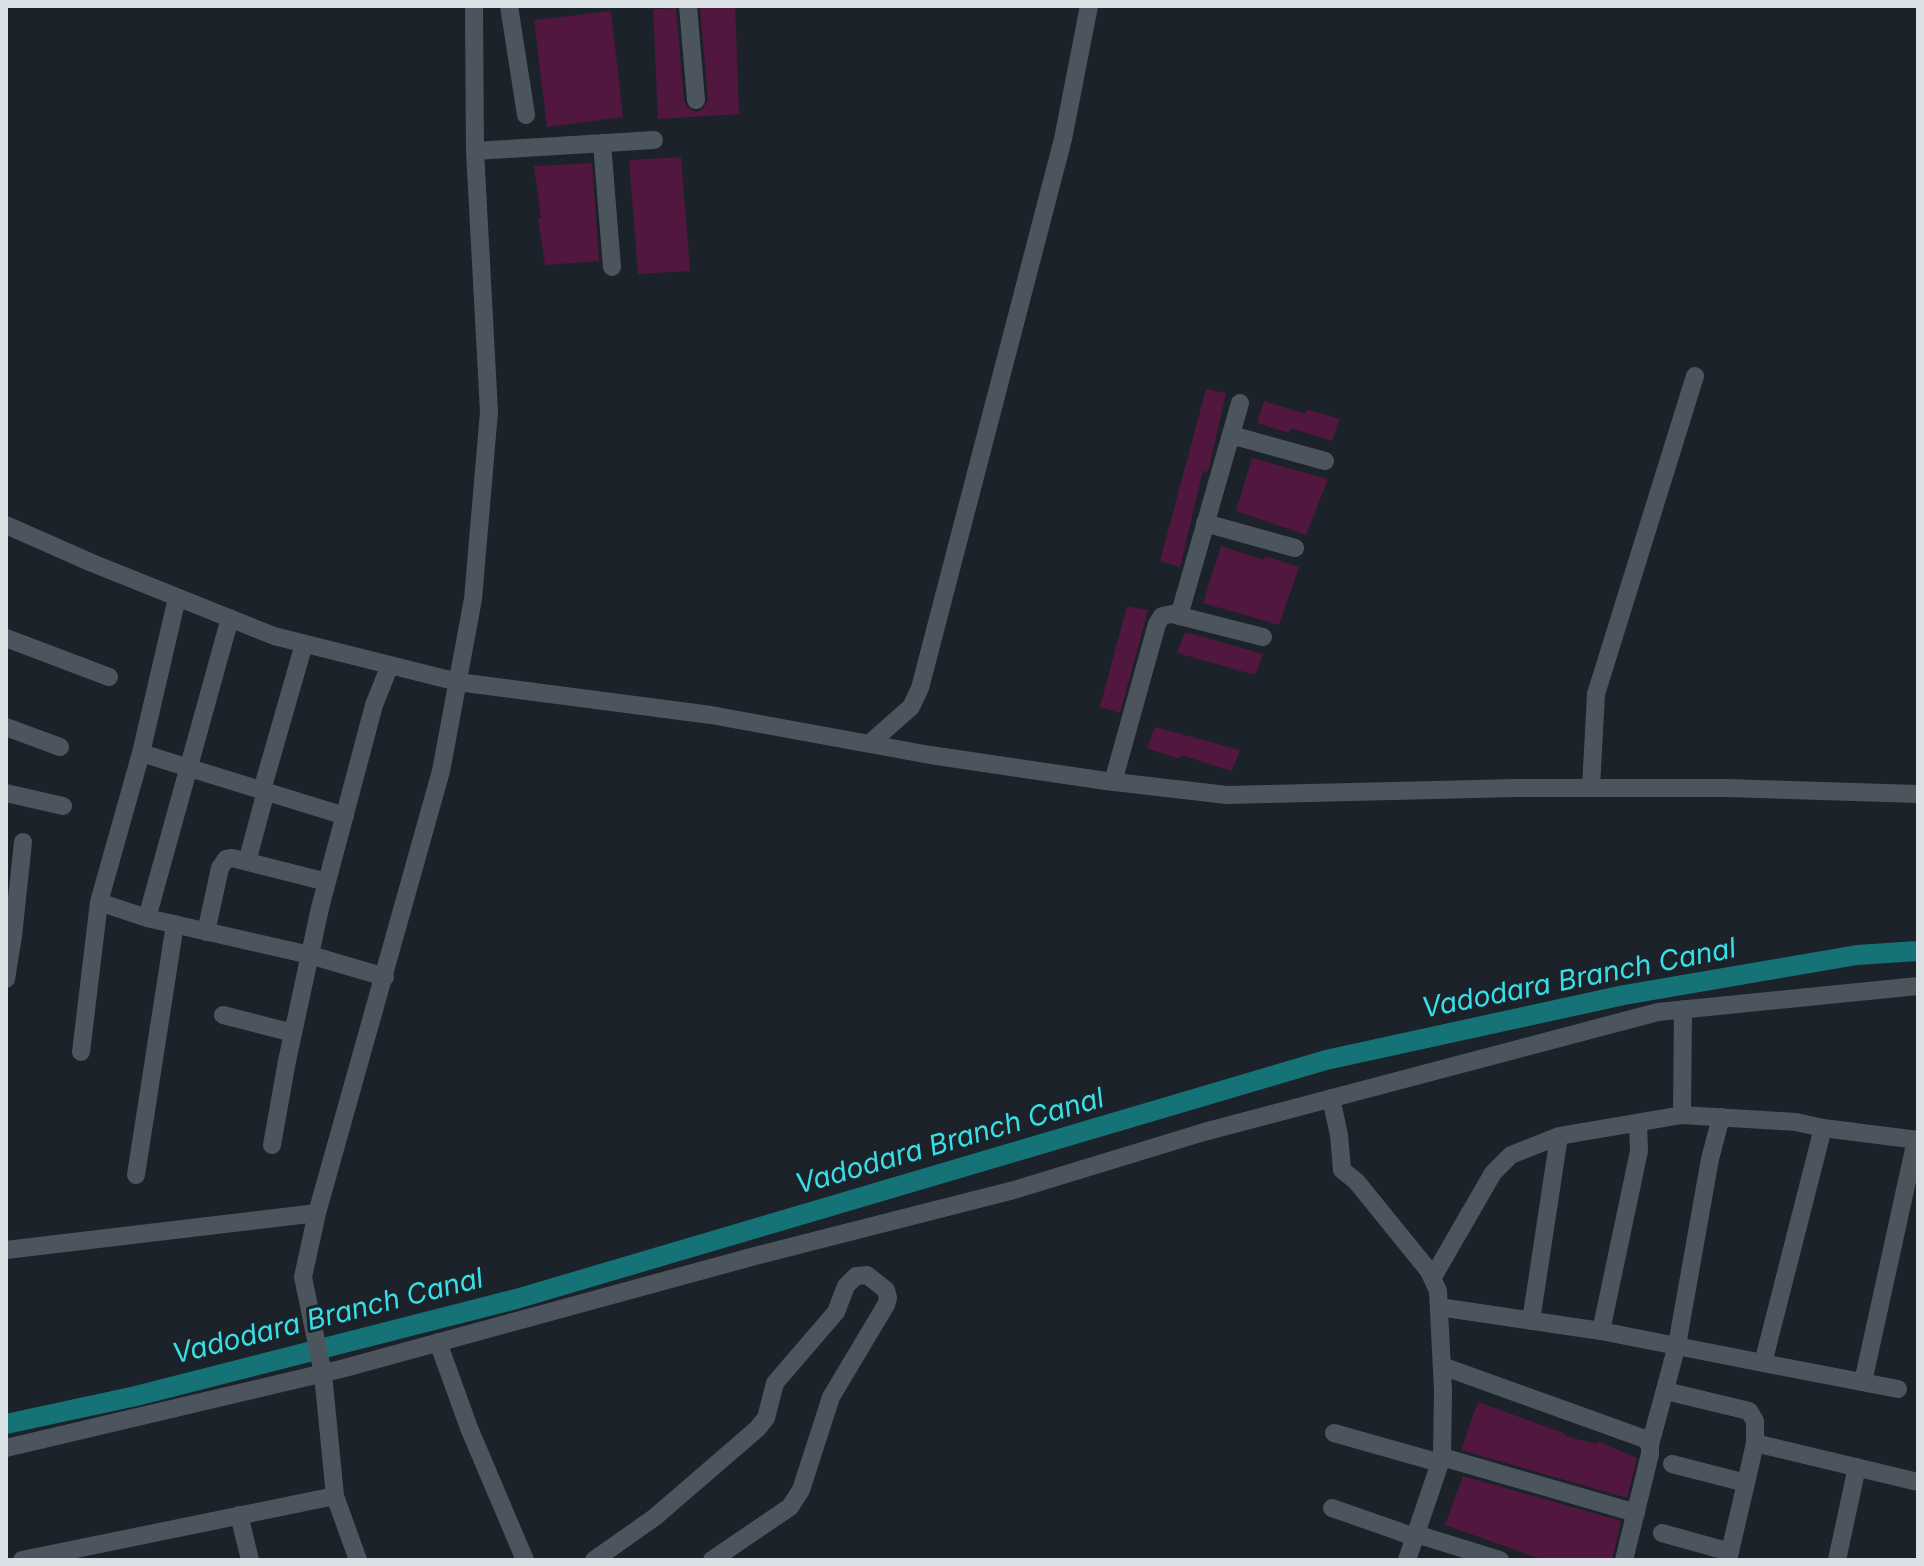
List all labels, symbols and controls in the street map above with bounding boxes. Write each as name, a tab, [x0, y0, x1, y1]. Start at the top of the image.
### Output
water label: Vadodara Branch Canal	[1419, 932, 1739, 1026]
water label: Vadodara Branch Canal	[792, 1082, 1108, 1202]
water label: Vadodara Branch Canal	[169, 1262, 487, 1372]

